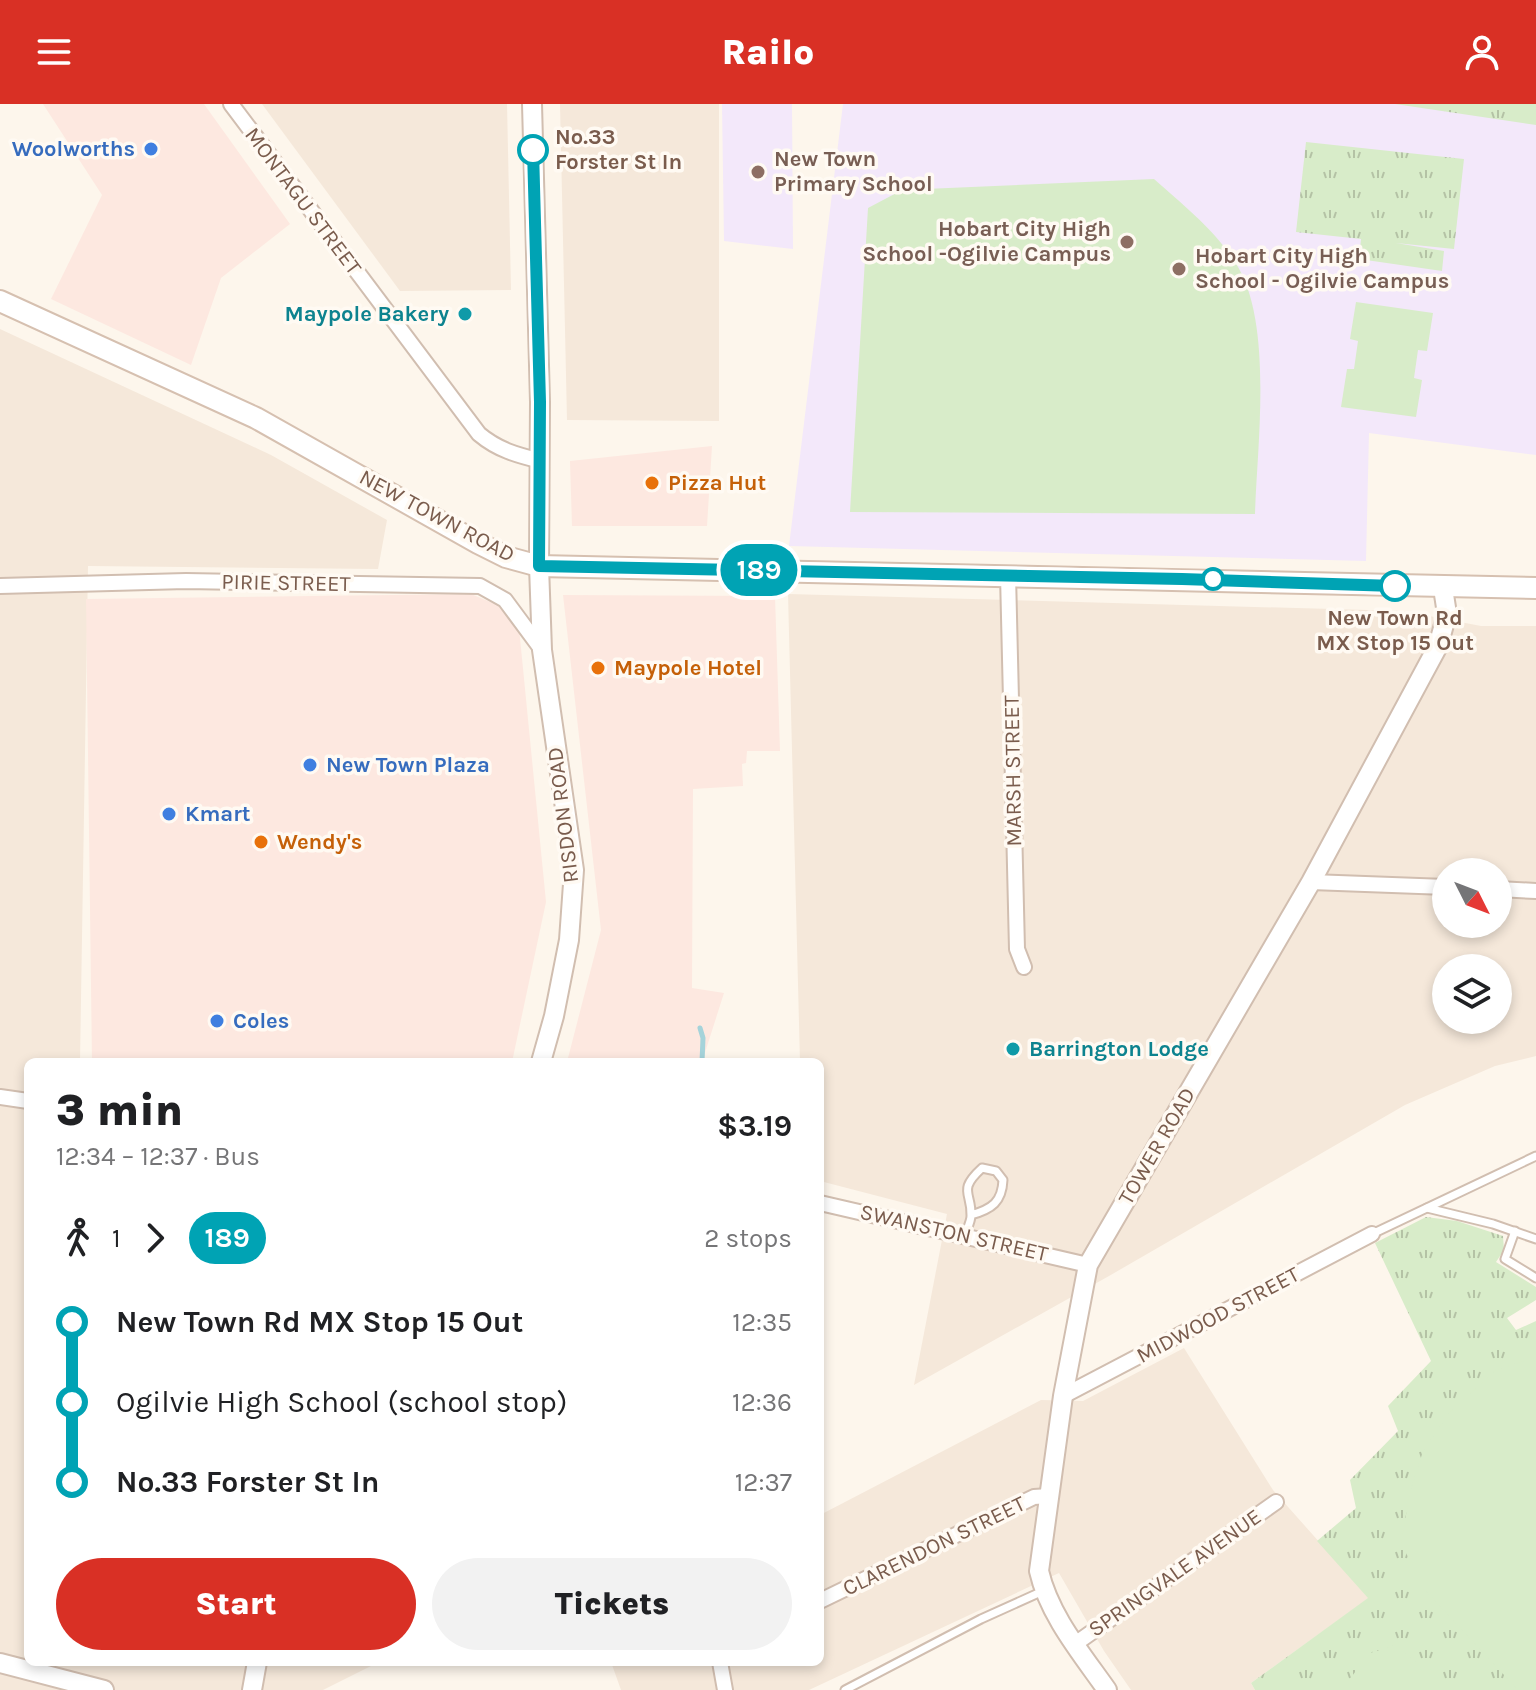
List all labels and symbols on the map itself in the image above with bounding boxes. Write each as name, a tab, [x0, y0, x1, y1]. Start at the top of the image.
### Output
street label: MONTAGU STREET	[239, 122, 367, 280]
place label: No.33 Forster St In	[555, 124, 682, 175]
marker: No.33 Forster St In	[518, 135, 548, 165]
place label: Woolworths	[12, 136, 135, 162]
marker: Woolworths	[142, 140, 160, 158]
place label: New Town Primary School	[774, 146, 933, 197]
marker: New Town Primary School	[749, 163, 767, 181]
place label: Hobart City High School -Ogilvie Campus	[862, 216, 1111, 267]
marker: Hobart City High School -Ogilvie Campus	[1118, 233, 1136, 251]
place label: Hobart City High School - Ogilvie Campus	[1195, 243, 1449, 294]
marker: Hobart City High School - Ogilvie Campus	[1170, 260, 1188, 278]
place label: Maypole Bakery	[285, 301, 449, 327]
marker: Maypole Bakery	[456, 305, 474, 323]
street label: NEW TOWN ROAD	[355, 464, 519, 568]
place label: Pizza Hut	[668, 470, 767, 496]
marker: Pizza Hut	[643, 474, 661, 492]
line badge: 189	[713, 544, 805, 596]
unlabelled marker	[1202, 568, 1224, 590]
street label: PIRIE STREET	[221, 569, 351, 597]
marker: New Town Rd MX Stop 15 Out	[1380, 571, 1410, 601]
place label: New Town Rd MX Stop 15 Out	[1316, 605, 1474, 656]
place label: Maypole Hotel	[614, 655, 762, 681]
marker: Maypole Hotel	[589, 659, 607, 677]
street label: MARSH STREET	[999, 695, 1027, 847]
street label: RISDON ROAD	[542, 746, 584, 884]
place label: New Town Plaza	[326, 752, 490, 778]
marker: New Town Plaza	[301, 756, 319, 774]
place label: Kmart	[185, 801, 251, 827]
marker: Kmart	[160, 805, 178, 823]
place label: Wendy's	[277, 829, 362, 855]
marker: Wendy's	[252, 833, 270, 851]
north arrow	[1432, 858, 1512, 938]
place label: Coles	[233, 1008, 289, 1034]
marker: Coles	[208, 1012, 226, 1030]
place label: Barrington Lodge	[1029, 1036, 1209, 1062]
marker: Barrington Lodge	[1004, 1040, 1022, 1058]
street label: TOWER ROAD	[1113, 1083, 1201, 1209]
street label: SWANSTON STREET	[857, 1199, 1051, 1267]
street label: MIDWOOD STREET	[1132, 1261, 1304, 1369]
street label: CLARENDON STREET	[838, 1491, 1030, 1601]
street label: SPRINGVALE AVENUE	[1084, 1504, 1266, 1642]

